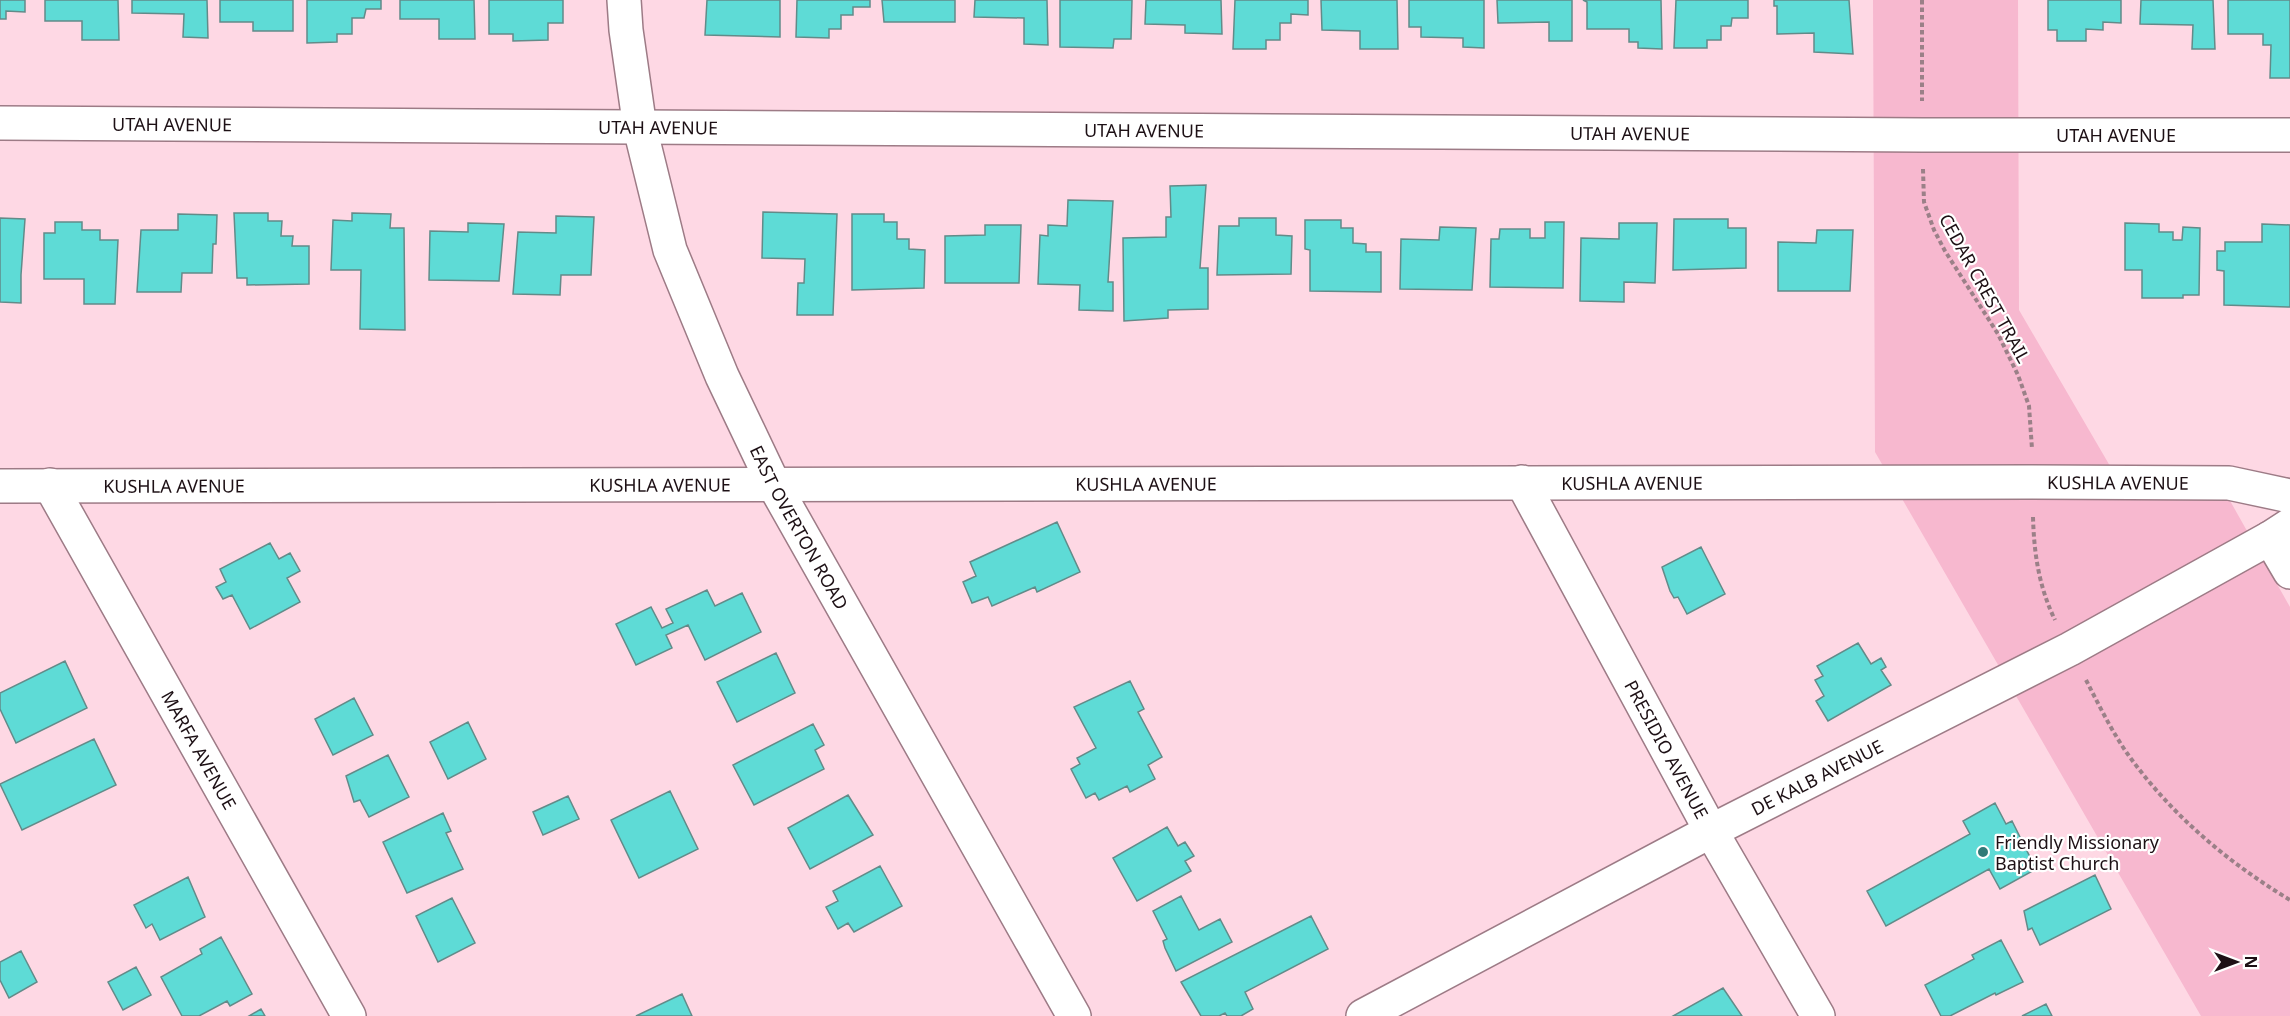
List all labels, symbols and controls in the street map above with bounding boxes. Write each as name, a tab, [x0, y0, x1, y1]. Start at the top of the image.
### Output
street label: UTAH AVENUE	[112, 112, 232, 136]
street label: UTAH AVENUE	[598, 115, 718, 139]
street label: UTAH AVENUE	[1084, 118, 1204, 143]
street label: UTAH AVENUE	[1570, 121, 1690, 146]
street label: UTAH AVENUE	[2056, 123, 2176, 147]
street label: CEDAR CREST TRAIL	[1934, 209, 2036, 367]
street label: EAST OVERTON ROAD	[745, 441, 854, 614]
street label: KUSHLA AVENUE	[2047, 470, 2189, 495]
street label: KUSHLA AVENUE	[1561, 471, 1703, 495]
street label: KUSHLA AVENUE	[1075, 472, 1217, 496]
street label: KUSHLA AVENUE	[589, 473, 731, 497]
street label: KUSHLA AVENUE	[103, 474, 245, 498]
street label: PRESIDIO AVENUE	[1619, 676, 1714, 823]
street label: MARFA AVENUE	[156, 686, 242, 814]
street label: DE KALB AVENUE	[1747, 734, 1887, 821]
place label: Friendly Missionary Baptist Church	[1995, 830, 2160, 875]
marker: Friendly Missionary Baptist Church	[1976, 845, 1990, 859]
north arrow	[2206, 932, 2266, 992]
text: N	[2240, 955, 2262, 969]

